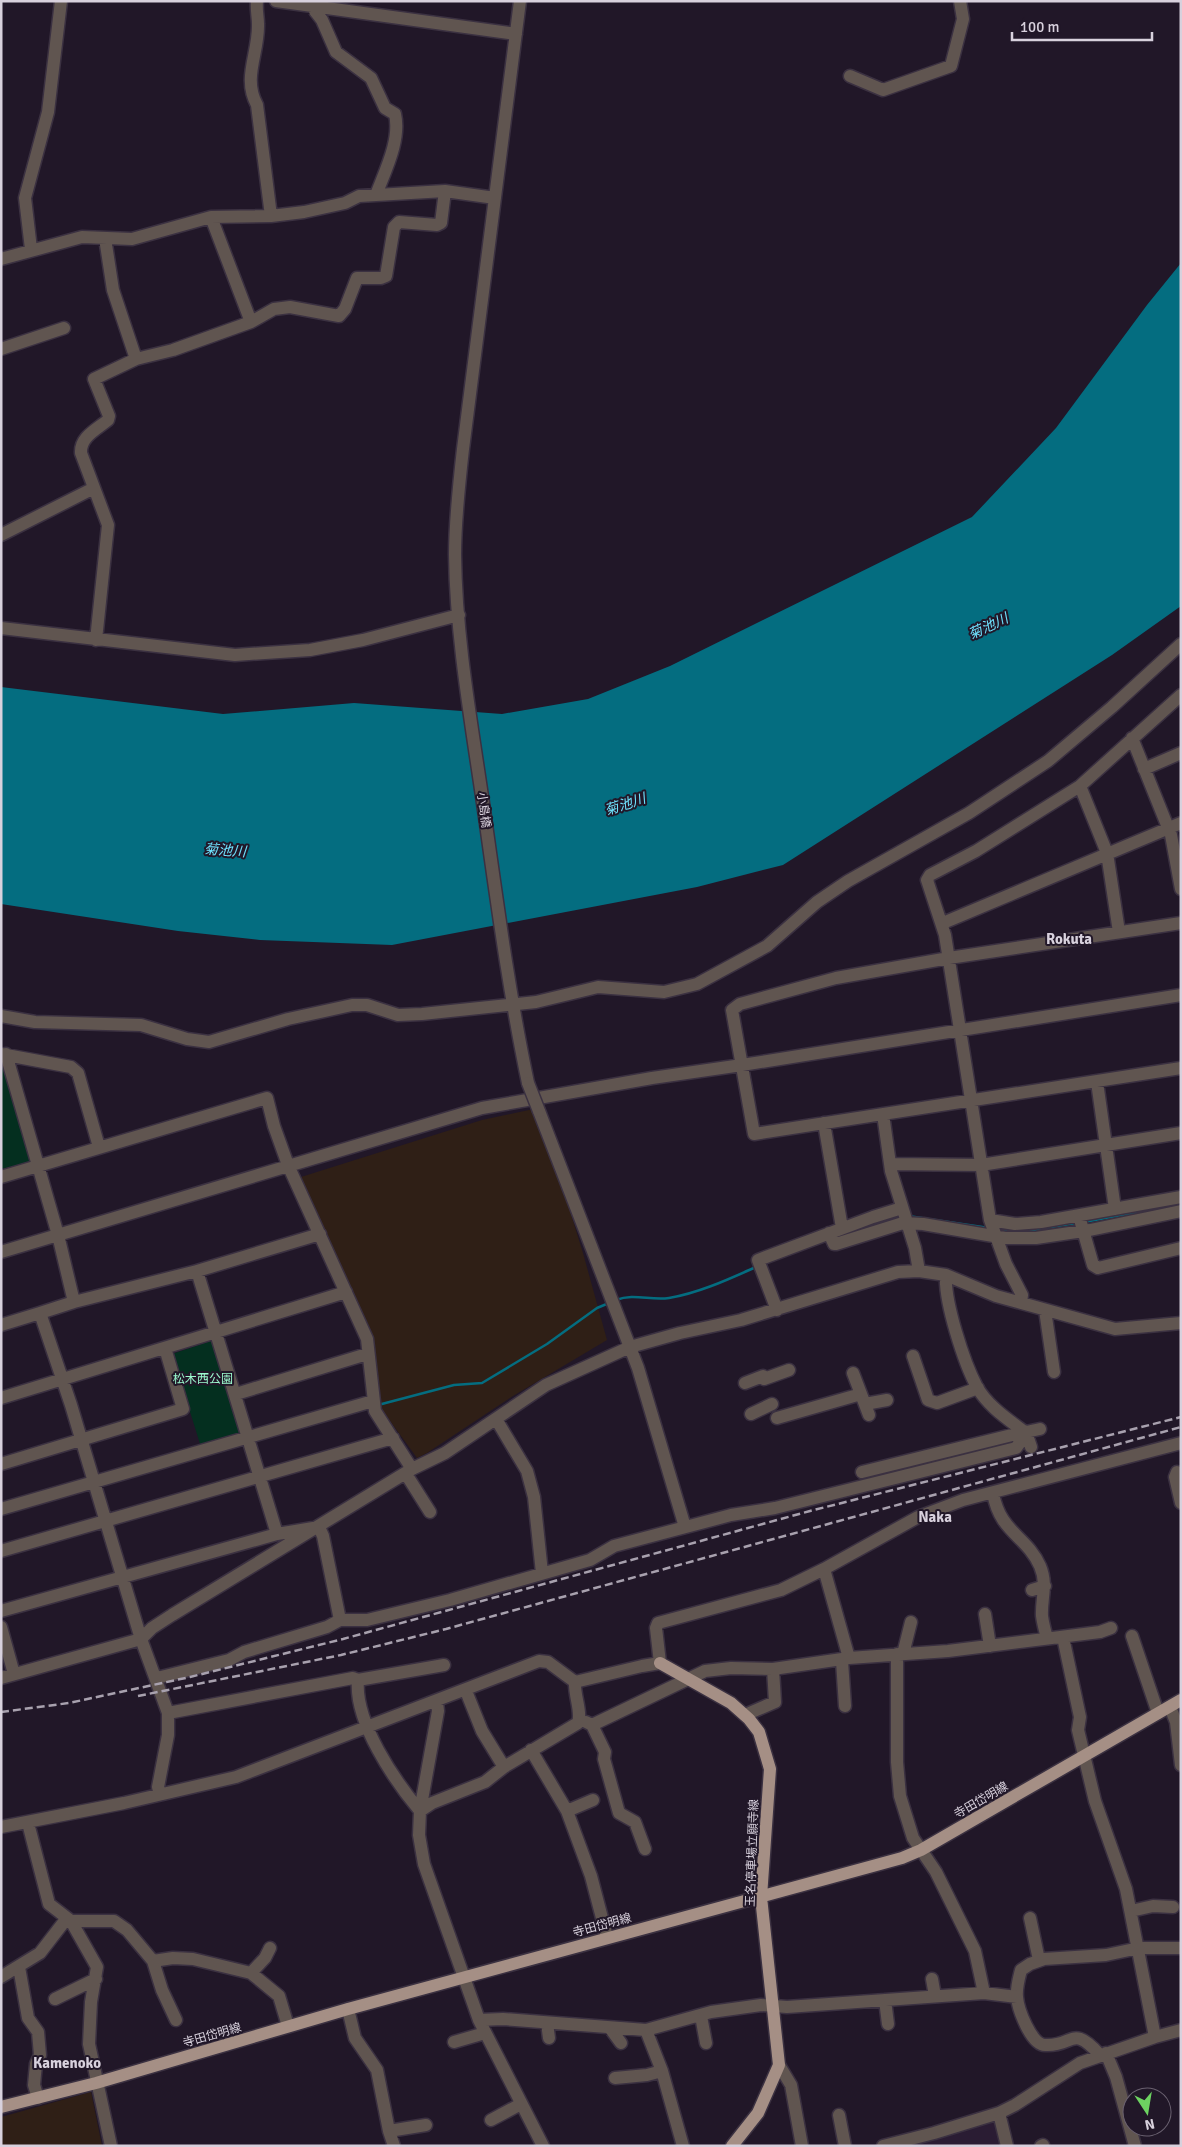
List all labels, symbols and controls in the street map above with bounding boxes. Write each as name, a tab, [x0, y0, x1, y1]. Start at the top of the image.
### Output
scale bar	[1012, 10, 1152, 42]
text: 100 m	[1020, 18, 1060, 36]
water label: 菊池川	[966, 609, 1013, 643]
water label: 菊池川	[603, 789, 650, 819]
street label: 小島橋	[474, 791, 493, 829]
water label: 菊池川	[203, 841, 249, 861]
district label: Rokuta	[1046, 930, 1092, 948]
park label: 松木西公園	[173, 1372, 233, 1387]
district label: Naka	[918, 1508, 952, 1526]
street label: 寺田岱明線	[952, 1779, 1011, 1822]
street label: 玉名停車場立願寺線	[743, 1799, 762, 1907]
street label: 寺田岱明線	[571, 1910, 633, 1940]
street label: 寺田岱明線	[181, 2020, 243, 2051]
district label: Kamenoko	[33, 2054, 101, 2072]
north arrow	[1122, 2087, 1172, 2137]
text: N	[1143, 2115, 1156, 2134]

